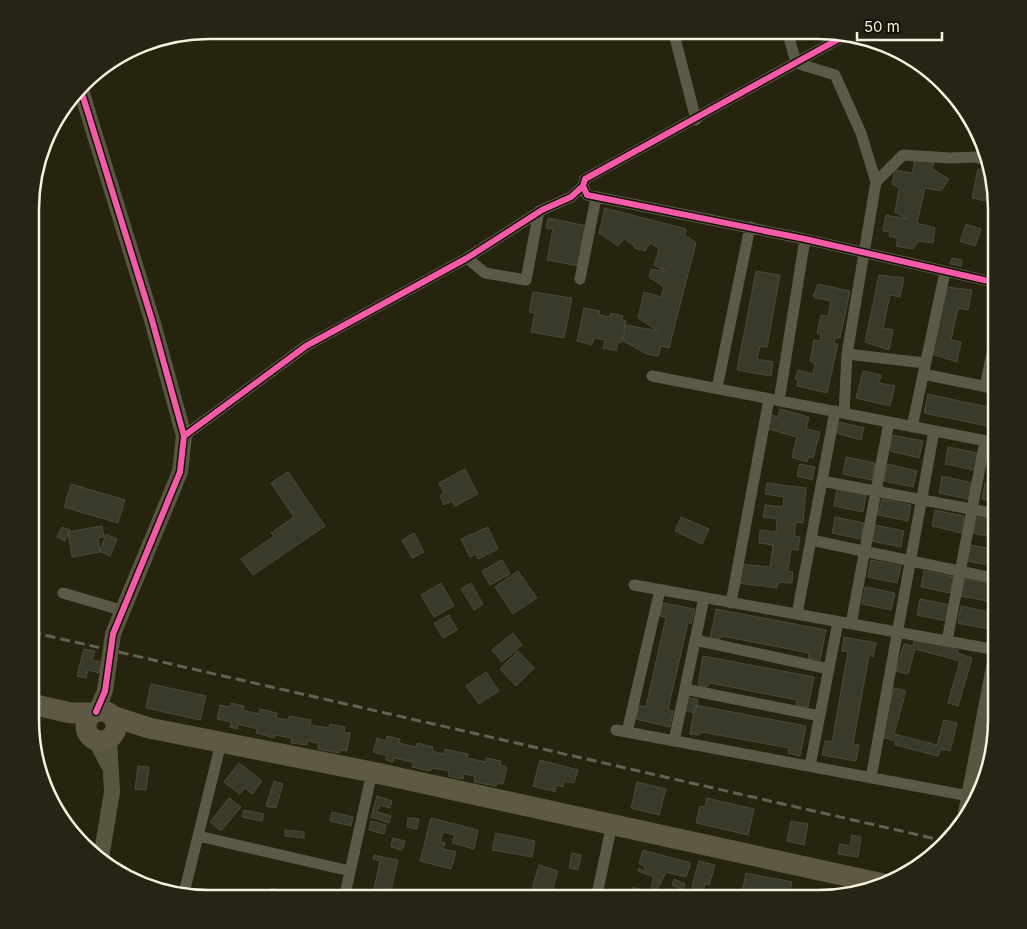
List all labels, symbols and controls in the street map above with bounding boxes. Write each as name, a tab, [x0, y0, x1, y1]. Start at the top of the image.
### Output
scale bar	[857, 10, 942, 42]
text: 50 m	[864, 17, 900, 36]

